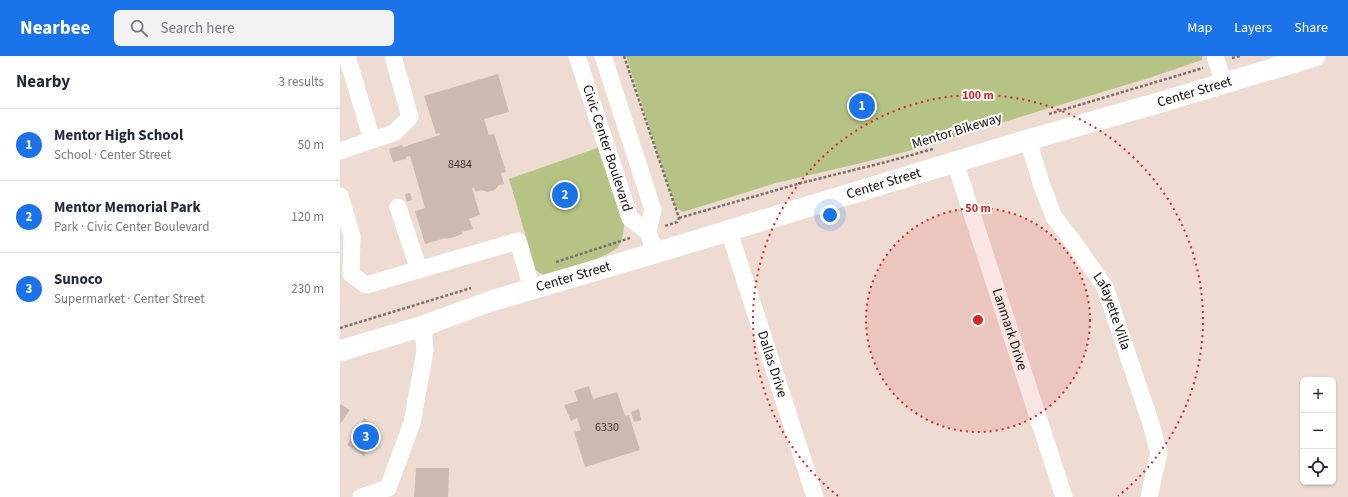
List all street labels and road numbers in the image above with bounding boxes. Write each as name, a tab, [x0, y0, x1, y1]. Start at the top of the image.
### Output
street label: Center Street	[1155, 71, 1234, 113]
street label: Civic Center Boulevard	[577, 82, 637, 214]
street label: Mentor Bikeway	[909, 108, 1005, 154]
street label: Center Street	[844, 163, 924, 204]
street label: Center Street	[534, 256, 613, 297]
street label: Lafayette Villa	[1088, 268, 1135, 353]
street label: Lanmark Drive	[987, 286, 1032, 373]
street label: Dallas Drive	[752, 328, 792, 400]

